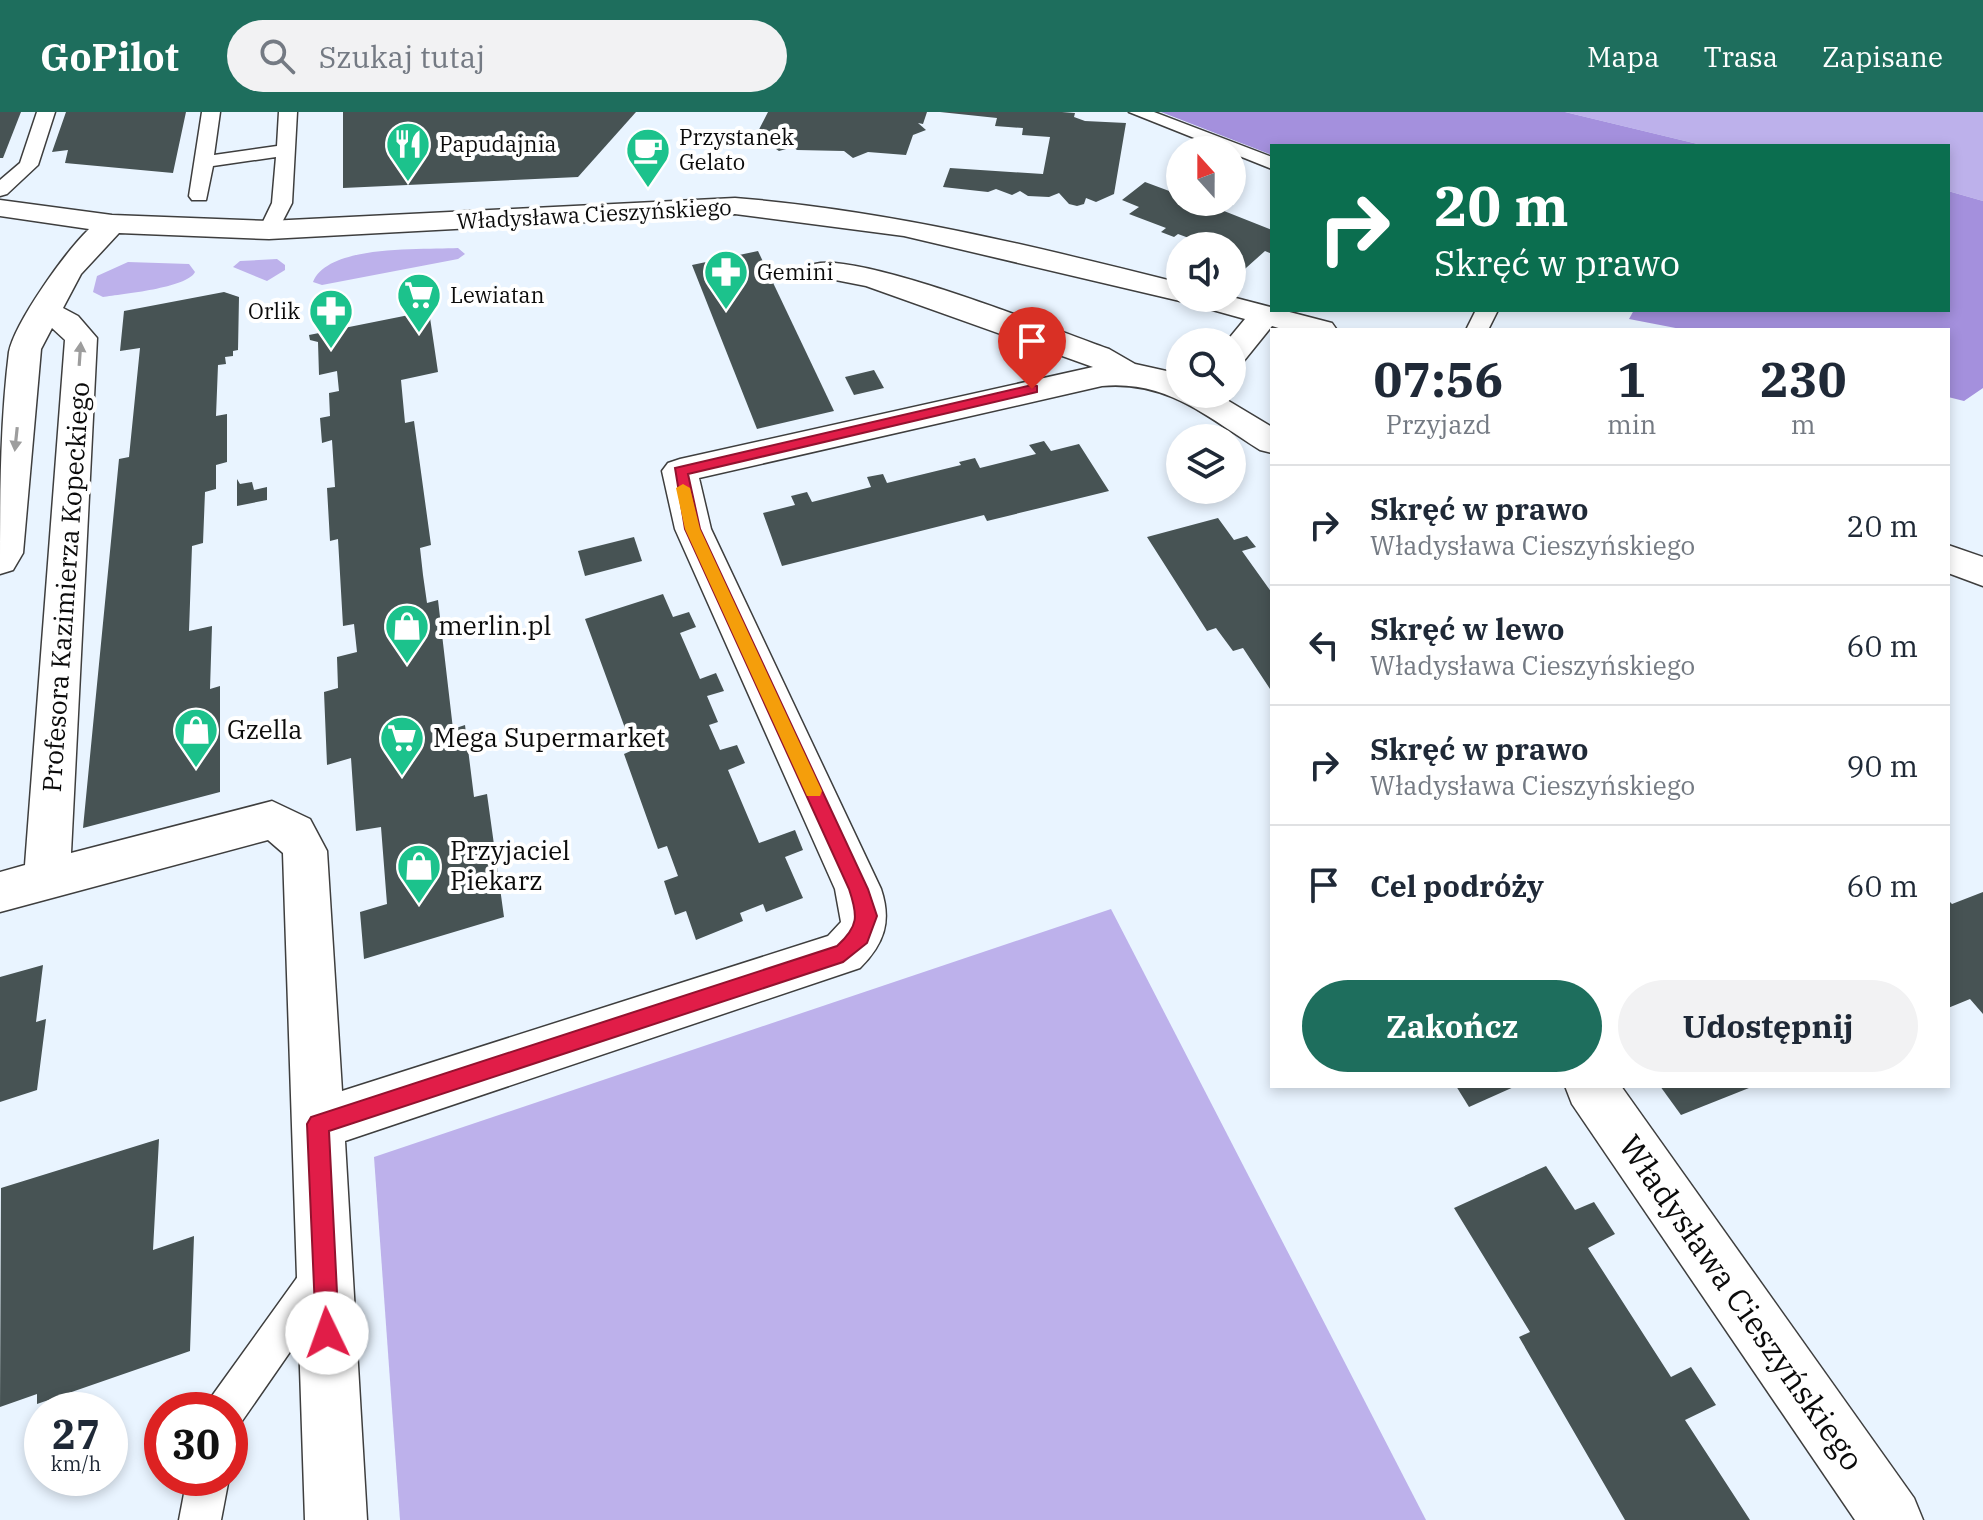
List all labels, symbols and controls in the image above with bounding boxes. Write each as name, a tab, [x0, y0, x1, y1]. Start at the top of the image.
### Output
search box	[227, 20, 787, 92]
text: GoPilot	[40, 32, 179, 81]
icon: search	[255, 34, 299, 78]
text: Szukaj tutaj	[319, 37, 485, 76]
text: Mapa	[1587, 38, 1660, 75]
text: Trasa	[1704, 38, 1778, 75]
text: Zapisane	[1822, 38, 1943, 75]
restaurant icon: Papudajnia	[384, 120, 432, 183]
place label: Przystanek Gelato	[679, 122, 794, 176]
cafe icon: Przystanek Gelato	[624, 126, 672, 189]
place label: Papudajnia	[439, 129, 557, 158]
north arrow	[1166, 136, 1246, 216]
map controls	[1166, 136, 1246, 504]
text: 20 m	[1434, 169, 1569, 241]
icon: right	[1302, 176, 1406, 280]
street label: Władysława Cieszyńskiego	[456, 192, 732, 235]
button: sound	[1166, 232, 1246, 312]
text: Skręć w prawo	[1434, 239, 1680, 286]
pharmacy icon: Gemini	[702, 248, 750, 311]
place label: Gemini	[757, 257, 834, 286]
supermarket icon: Lewiatan	[395, 271, 443, 334]
place label: Lewiatan	[450, 280, 545, 309]
pharmacy icon: Orlik	[307, 287, 355, 350]
place label: Orlik	[248, 296, 300, 325]
pin	[998, 307, 1066, 389]
icon: arrive	[1010, 319, 1054, 363]
button: search	[1166, 328, 1246, 408]
one-way arrow	[74, 341, 87, 366]
text: 07:56	[1374, 348, 1503, 410]
text: 1	[1617, 348, 1646, 410]
text: 230	[1760, 348, 1846, 410]
street label: Profesora Kazimierza Kopeckiego	[34, 381, 96, 793]
text: Przyjazd	[1386, 407, 1491, 441]
text: min	[1607, 407, 1656, 441]
text: m	[1791, 407, 1816, 441]
button: layers	[1166, 424, 1246, 504]
one-way arrow	[9, 427, 22, 452]
text: Skręć w prawo	[1370, 489, 1589, 528]
icon: right	[1302, 503, 1346, 547]
text: 20 m	[1846, 506, 1918, 545]
text: Władysława Cieszyńskiego	[1370, 528, 1695, 562]
shop icon: merlin.pl	[383, 602, 431, 665]
place label: merlin.pl	[438, 608, 551, 642]
text: Skręć w lewo	[1370, 609, 1564, 648]
icon: left	[1302, 623, 1346, 667]
text: 60 m	[1846, 626, 1918, 665]
text: Władysława Cieszyńskiego	[1370, 648, 1695, 682]
shop icon: Gzella	[172, 706, 220, 769]
place label: Gzella	[227, 712, 302, 746]
supermarket icon: Mega Supermarket	[378, 714, 426, 777]
place label: Mega Supermarket	[433, 720, 665, 754]
text: Skręć w prawo	[1370, 729, 1589, 768]
icon: right	[1302, 743, 1346, 787]
text: 90 m	[1846, 746, 1918, 785]
text: Władysława Cieszyńskiego	[1370, 768, 1695, 802]
place label: Przyjaciel Piekarz	[450, 833, 570, 897]
shop icon: Przyjaciel Piekarz	[395, 842, 443, 905]
icon: arrive	[1302, 863, 1346, 907]
text: Cel podróży	[1370, 866, 1544, 905]
text: 60 m	[1846, 866, 1918, 905]
button: Zakończ	[1302, 980, 1602, 1072]
button: Udostępnij	[1618, 980, 1918, 1072]
street label: Władysława Cieszyńskiego	[1610, 1126, 1874, 1478]
position arrow	[285, 1291, 369, 1375]
speed limit sign: 30	[144, 1392, 248, 1496]
text: 27	[52, 1408, 100, 1460]
text: km/h	[51, 1450, 101, 1477]

